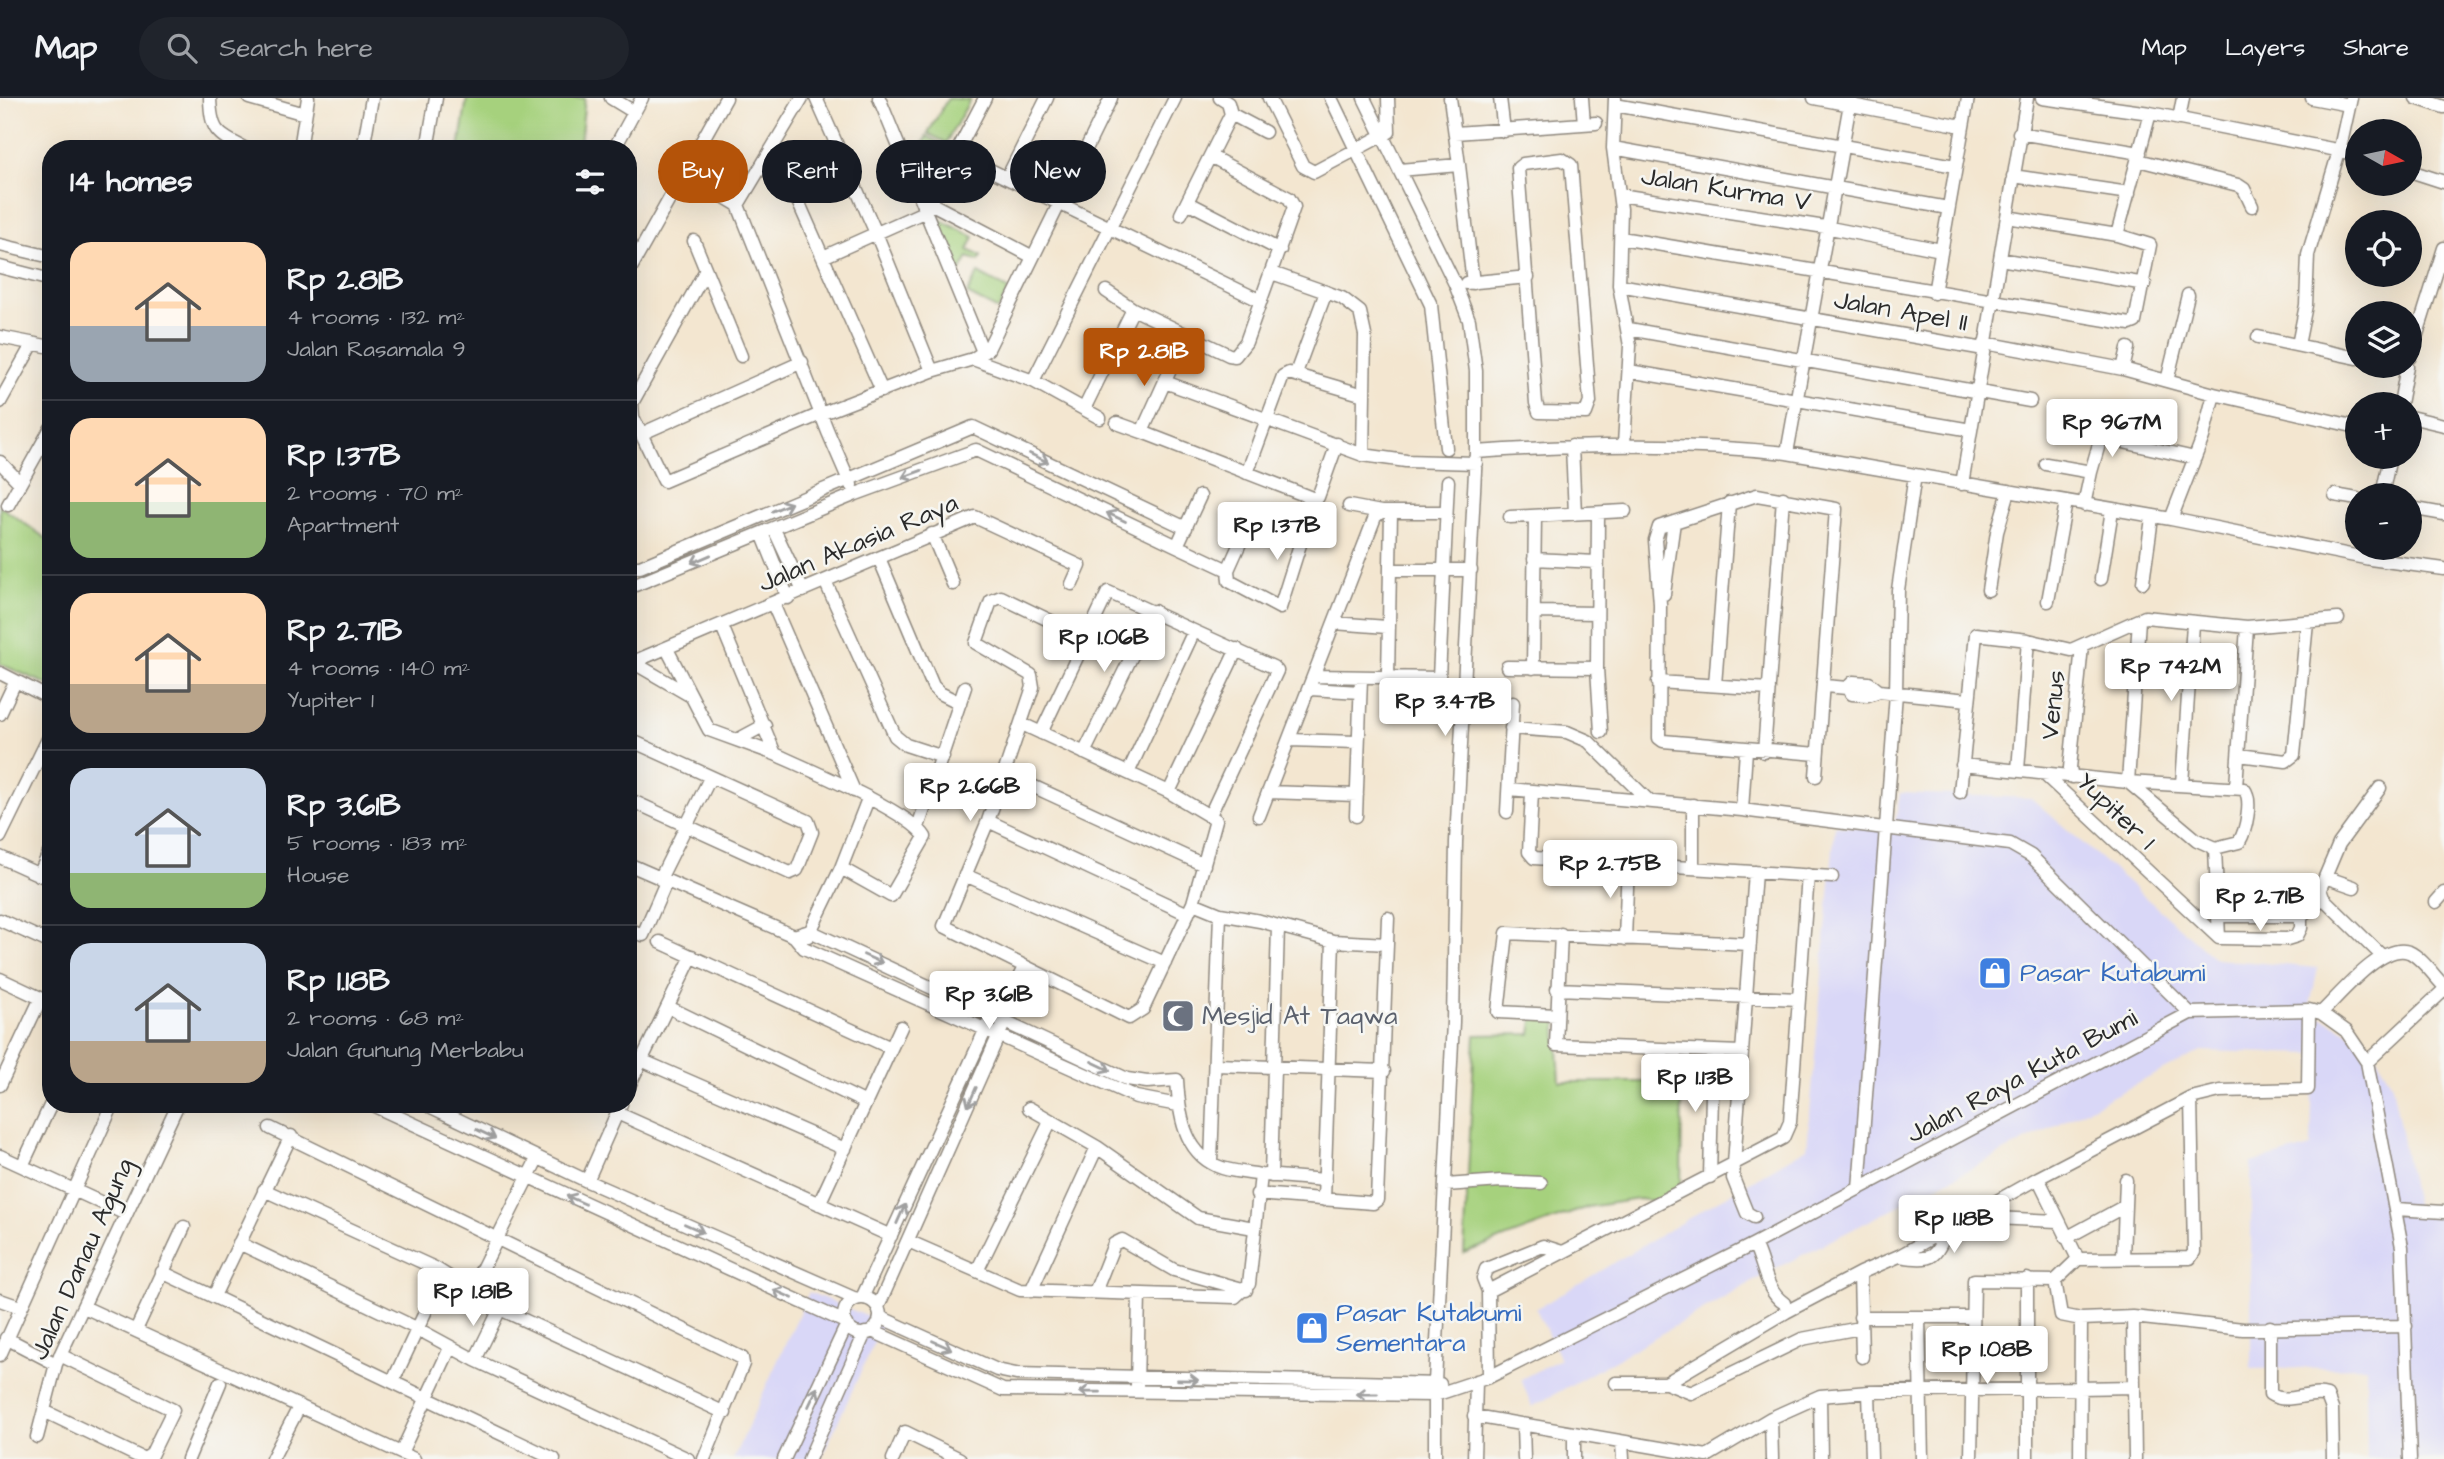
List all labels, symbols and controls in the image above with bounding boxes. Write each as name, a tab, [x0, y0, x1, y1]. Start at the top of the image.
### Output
search box	[139, 17, 629, 80]
text: Map	[35, 25, 97, 71]
icon: search	[163, 29, 201, 67]
text: Search here	[219, 30, 373, 66]
text: Map	[2142, 31, 2187, 65]
text: Layers	[2225, 31, 2305, 65]
text: Share	[2343, 31, 2409, 65]
north arrow	[2345, 119, 2422, 196]
map controls	[2345, 119, 2422, 560]
chip: Buy	[658, 140, 748, 203]
chip: Rent	[762, 140, 862, 203]
chip: Filters	[876, 140, 996, 203]
chip: New	[1010, 140, 1106, 203]
street label: Jalan Kurma V	[1639, 158, 1813, 220]
text: 14 homes	[70, 161, 193, 203]
icon: filters	[571, 163, 609, 201]
button: locate	[2345, 210, 2422, 287]
text: Rp 2.81B	[287, 259, 403, 301]
icon: home	[126, 270, 210, 354]
street label: Jalan Apel II	[1831, 282, 1971, 340]
text: 4 rooms · 132 m²	[287, 301, 465, 333]
button: layers	[2345, 301, 2422, 378]
pin: Rp 2.81B	[1072, 328, 1216, 388]
text: Jalan Rasamala 9	[287, 333, 465, 365]
text: Rp 2.81B	[1099, 335, 1189, 367]
button: +	[2345, 392, 2422, 469]
pin: Rp 967M	[2047, 400, 2177, 459]
text: Rp 967M	[2062, 406, 2162, 438]
text: Rp 1.37B	[287, 435, 400, 477]
icon: home	[126, 446, 210, 530]
one-way arrow	[1028, 452, 1049, 466]
one-way arrow	[901, 469, 923, 481]
text: 2 rooms · 70 m²	[287, 477, 463, 509]
button: −	[2345, 483, 2422, 560]
street label: Jalan Akasia Raya	[753, 485, 964, 603]
one-way arrow	[771, 500, 792, 513]
pin: Rp 1.37B	[1205, 503, 1349, 562]
text: Apartment	[287, 509, 399, 541]
one-way arrow	[1106, 509, 1127, 523]
text: Rp 1.37B	[1234, 509, 1320, 541]
one-way arrow	[691, 554, 712, 567]
text: Rp 2.71B	[287, 610, 402, 652]
pin: Rp 1.06B	[1032, 614, 1176, 674]
icon: home	[126, 621, 210, 705]
text: Rp 1.06B	[1059, 621, 1149, 653]
pin: Rp 742M	[2106, 644, 2236, 703]
text: Rp 742M	[2121, 650, 2221, 682]
text: 4 rooms · 140 m²	[287, 652, 470, 684]
street label: Venus	[2031, 668, 2075, 742]
pin: Rp 3.47B	[1373, 678, 1517, 738]
text: Yupiter 1	[287, 684, 374, 716]
text: Rp 3.47B	[1395, 685, 1495, 717]
pin: Rp 2.66B	[898, 764, 1042, 823]
street label: Yupiter 1	[2068, 764, 2164, 858]
text: Rp 2.66B	[920, 770, 1020, 802]
text: Rp 3.61B	[287, 785, 401, 827]
icon: home	[126, 796, 210, 880]
text: 5 rooms · 183 m²	[287, 827, 467, 859]
pin: Rp 2.75B	[1538, 840, 1682, 900]
text: Rp 2.75B	[1559, 847, 1661, 879]
text: House	[287, 859, 350, 891]
pin: Rp 2.71B	[2188, 874, 2332, 933]
text: Rp 2.71B	[2216, 880, 2304, 912]
one-way arrow	[862, 954, 883, 967]
shop icon: Pasar Kutabumi	[1976, 954, 2014, 992]
place label: Pasar Kutabumi	[2020, 955, 2206, 991]
text: Rp 1.18B	[287, 960, 390, 1002]
icon: home	[126, 971, 210, 1055]
pin: Rp 3.61B	[917, 972, 1061, 1031]
text: Rp 3.61B	[945, 978, 1033, 1010]
mosque icon: Mesjid At Taqwa	[1159, 997, 1197, 1035]
place label: Mesjid At Taqwa	[1202, 998, 1398, 1034]
street label: Jalan Raya Kuta Bumi	[1900, 1000, 2145, 1154]
text: 2 rooms · 68 m²	[287, 1002, 464, 1034]
text: Jalan Gunung Merbabu	[287, 1034, 524, 1066]
pin: Rp 1.13B	[1623, 1054, 1767, 1114]
one-way arrow	[1090, 1060, 1111, 1074]
text: Rp 1.13B	[1657, 1061, 1733, 1093]
one-way arrow	[965, 1086, 978, 1107]
one-way arrow	[475, 1128, 496, 1141]
street label: Jalan Danau Agung	[21, 1152, 144, 1366]
one-way arrow	[566, 1193, 587, 1206]
pin: Rp 1.18B	[1882, 1196, 2026, 1255]
text: Rp 1.18B	[1915, 1202, 1993, 1234]
one-way arrow	[895, 1203, 908, 1225]
one-way arrow	[682, 1222, 704, 1235]
pin: Rp 1.81B	[401, 1268, 545, 1328]
text: Rp 1.81B	[434, 1275, 512, 1307]
one-way arrow	[773, 1287, 794, 1300]
place label: Pasar Kutabumi Sementara	[1336, 1295, 1522, 1361]
shop icon: Pasar Kutabumi Sementara	[1293, 1309, 1331, 1347]
pin: Rp 1.08B	[1915, 1326, 2059, 1386]
text: Rp 1.08B	[1942, 1333, 2032, 1365]
one-way arrow	[931, 1339, 953, 1352]
one-way arrow	[1177, 1373, 1200, 1387]
one-way arrow	[1079, 1385, 1102, 1399]
one-way arrow	[806, 1387, 820, 1408]
one-way arrow	[1356, 1388, 1379, 1401]

